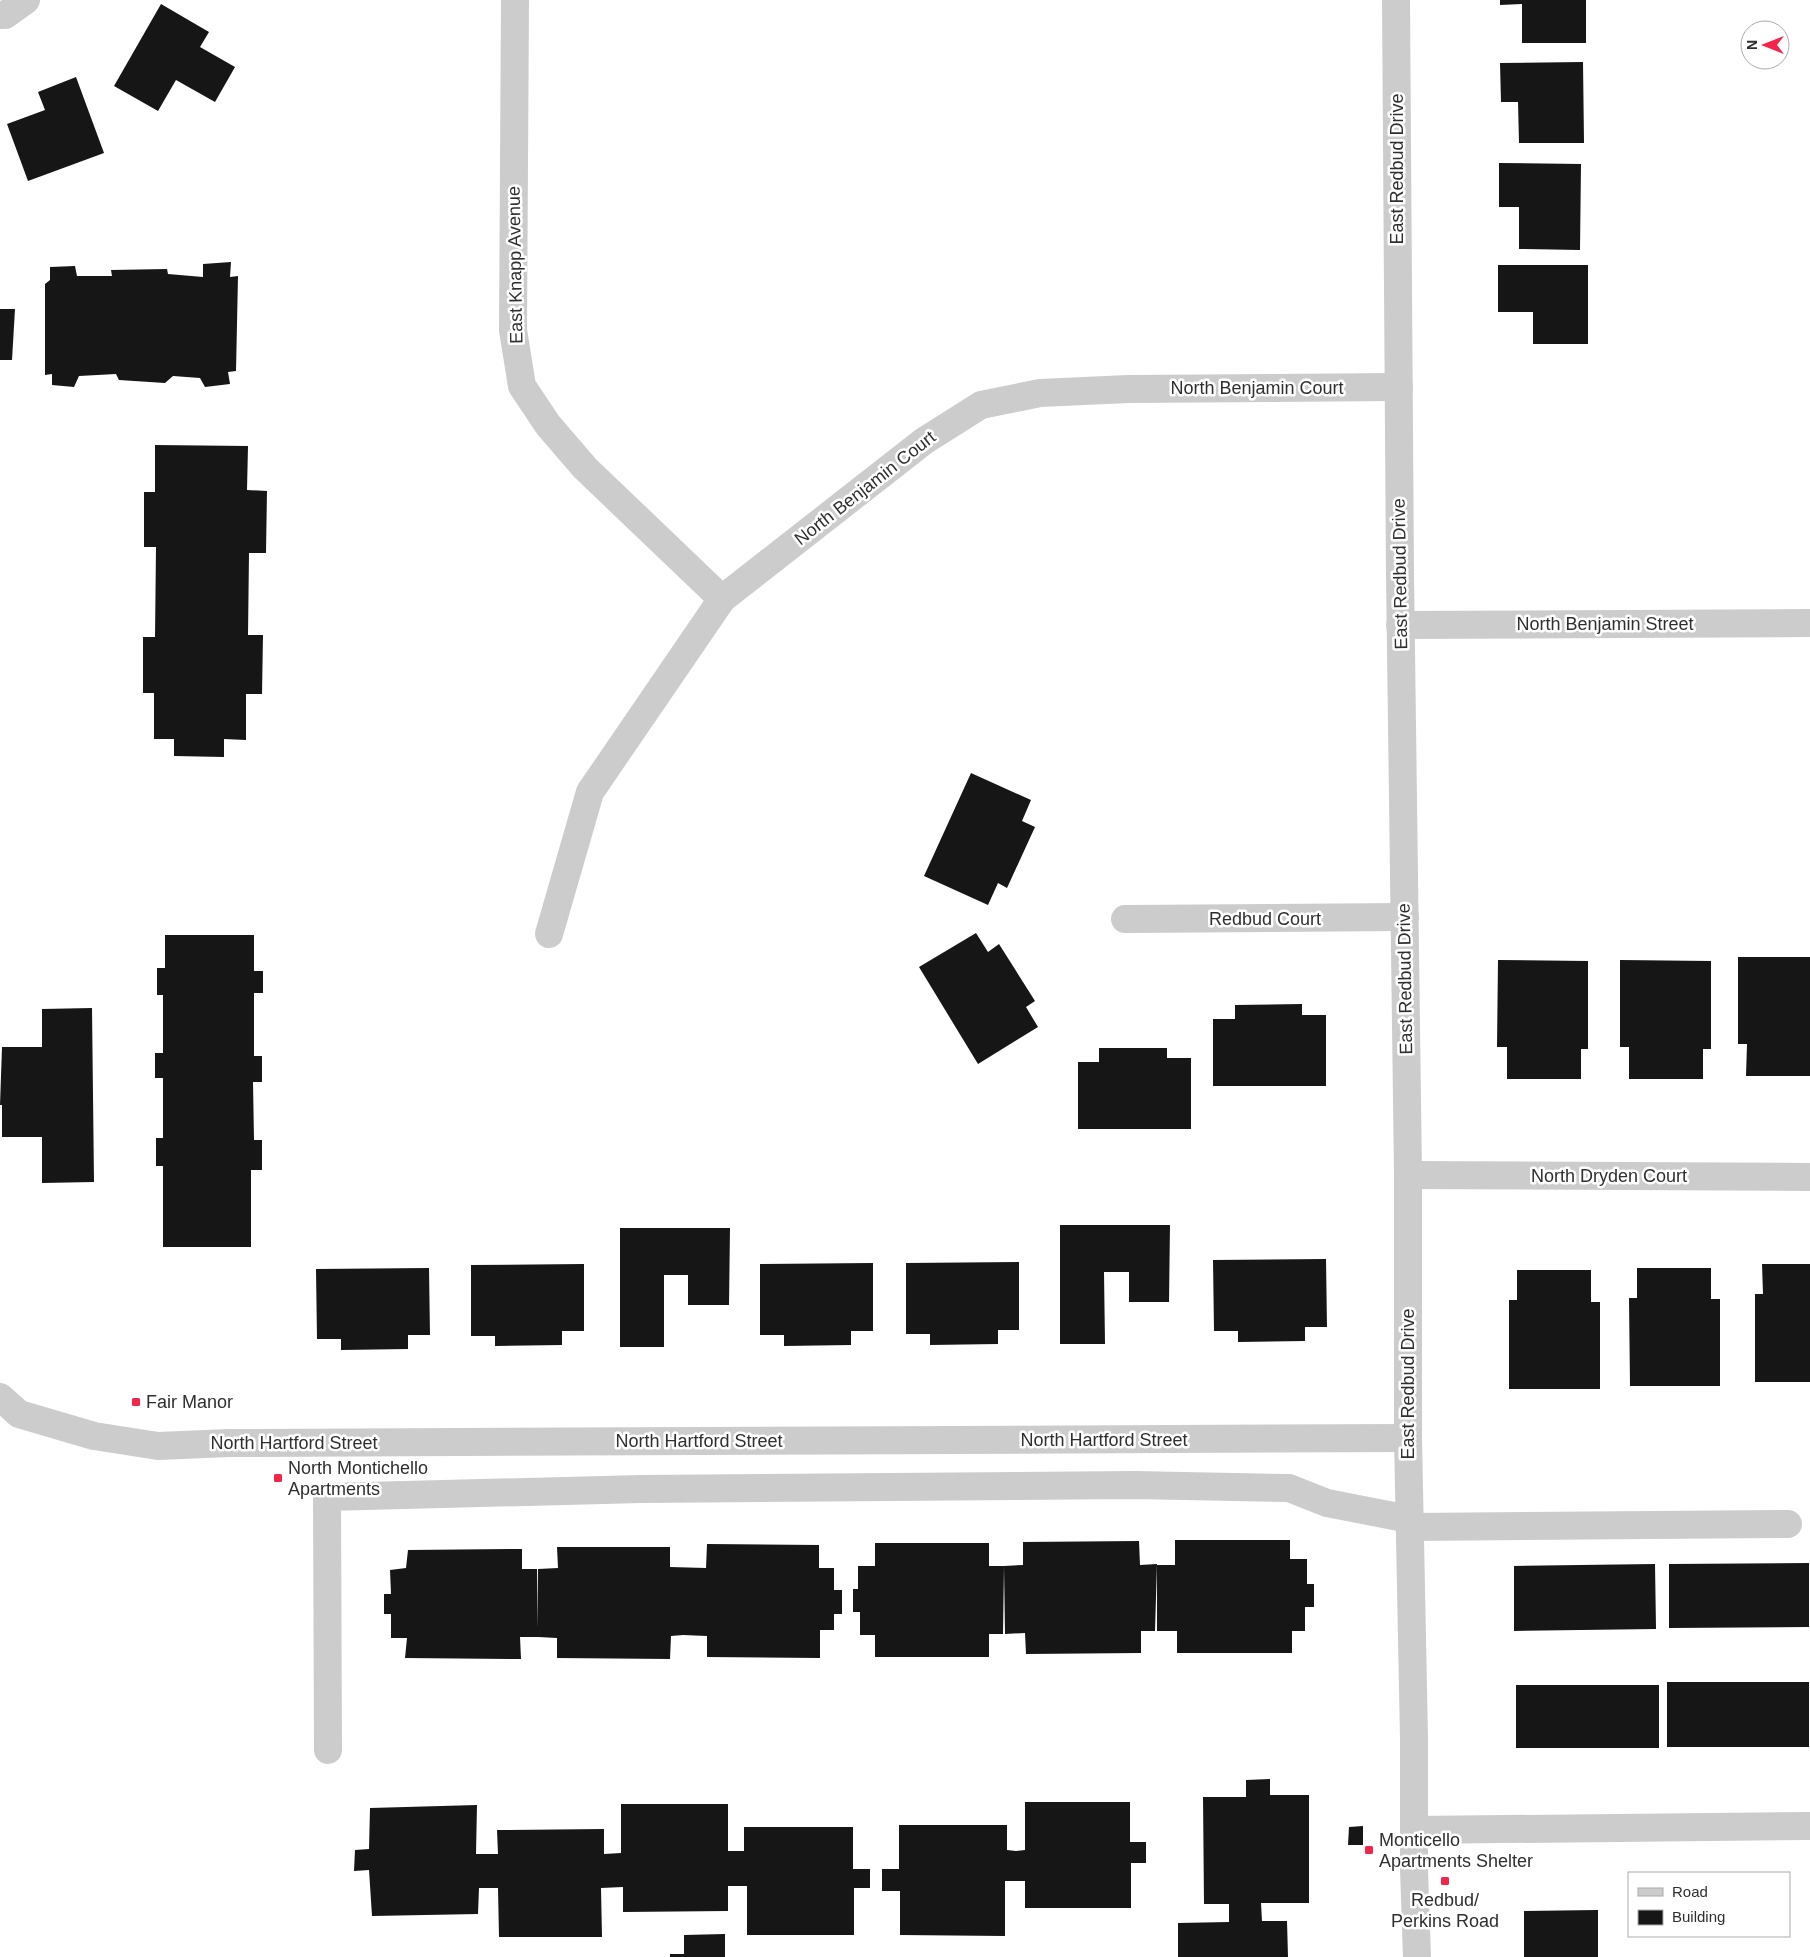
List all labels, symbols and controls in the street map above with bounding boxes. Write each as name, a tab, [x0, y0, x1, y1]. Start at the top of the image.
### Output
north arrow	[1740, 20, 1790, 70]
text: N	[1744, 40, 1760, 50]
street label: East Redbud Drive	[1387, 93, 1407, 245]
street label: East Knapp Avenue	[504, 186, 526, 344]
street label: North Benjamin Court	[1170, 378, 1344, 398]
street label: North Benjamin Court	[791, 427, 939, 549]
street label: East Redbud Drive	[1389, 498, 1411, 650]
street label: North Benjamin Street	[1516, 614, 1694, 634]
street label: East Redbud Drive	[1394, 903, 1416, 1055]
street label: Redbud Court	[1209, 909, 1321, 929]
street label: North Dryden Court	[1531, 1166, 1687, 1186]
street label: East Redbud Drive	[1398, 1308, 1418, 1460]
place label: Fair Manor	[146, 1392, 233, 1412]
marker: Fair Manor	[130, 1396, 142, 1408]
street label: North Hartford Street	[1020, 1430, 1188, 1450]
street label: North Hartford Street	[615, 1431, 783, 1451]
street label: North Hartford Street	[210, 1433, 378, 1453]
place label: North Montichello Apartments	[288, 1458, 428, 1499]
marker: North Montichello Apartments	[272, 1472, 284, 1484]
place label: Monticello Apartments Shelter	[1379, 1830, 1533, 1871]
marker: Monticello Apartments Shelter	[1363, 1844, 1375, 1856]
legend	[1628, 1872, 1790, 1937]
marker: Redbud/ Perkins Road	[1439, 1875, 1451, 1887]
text: Road	[1672, 1883, 1708, 1900]
place label: Redbud/ Perkins Road	[1391, 1890, 1499, 1931]
text: Building	[1672, 1908, 1725, 1925]

